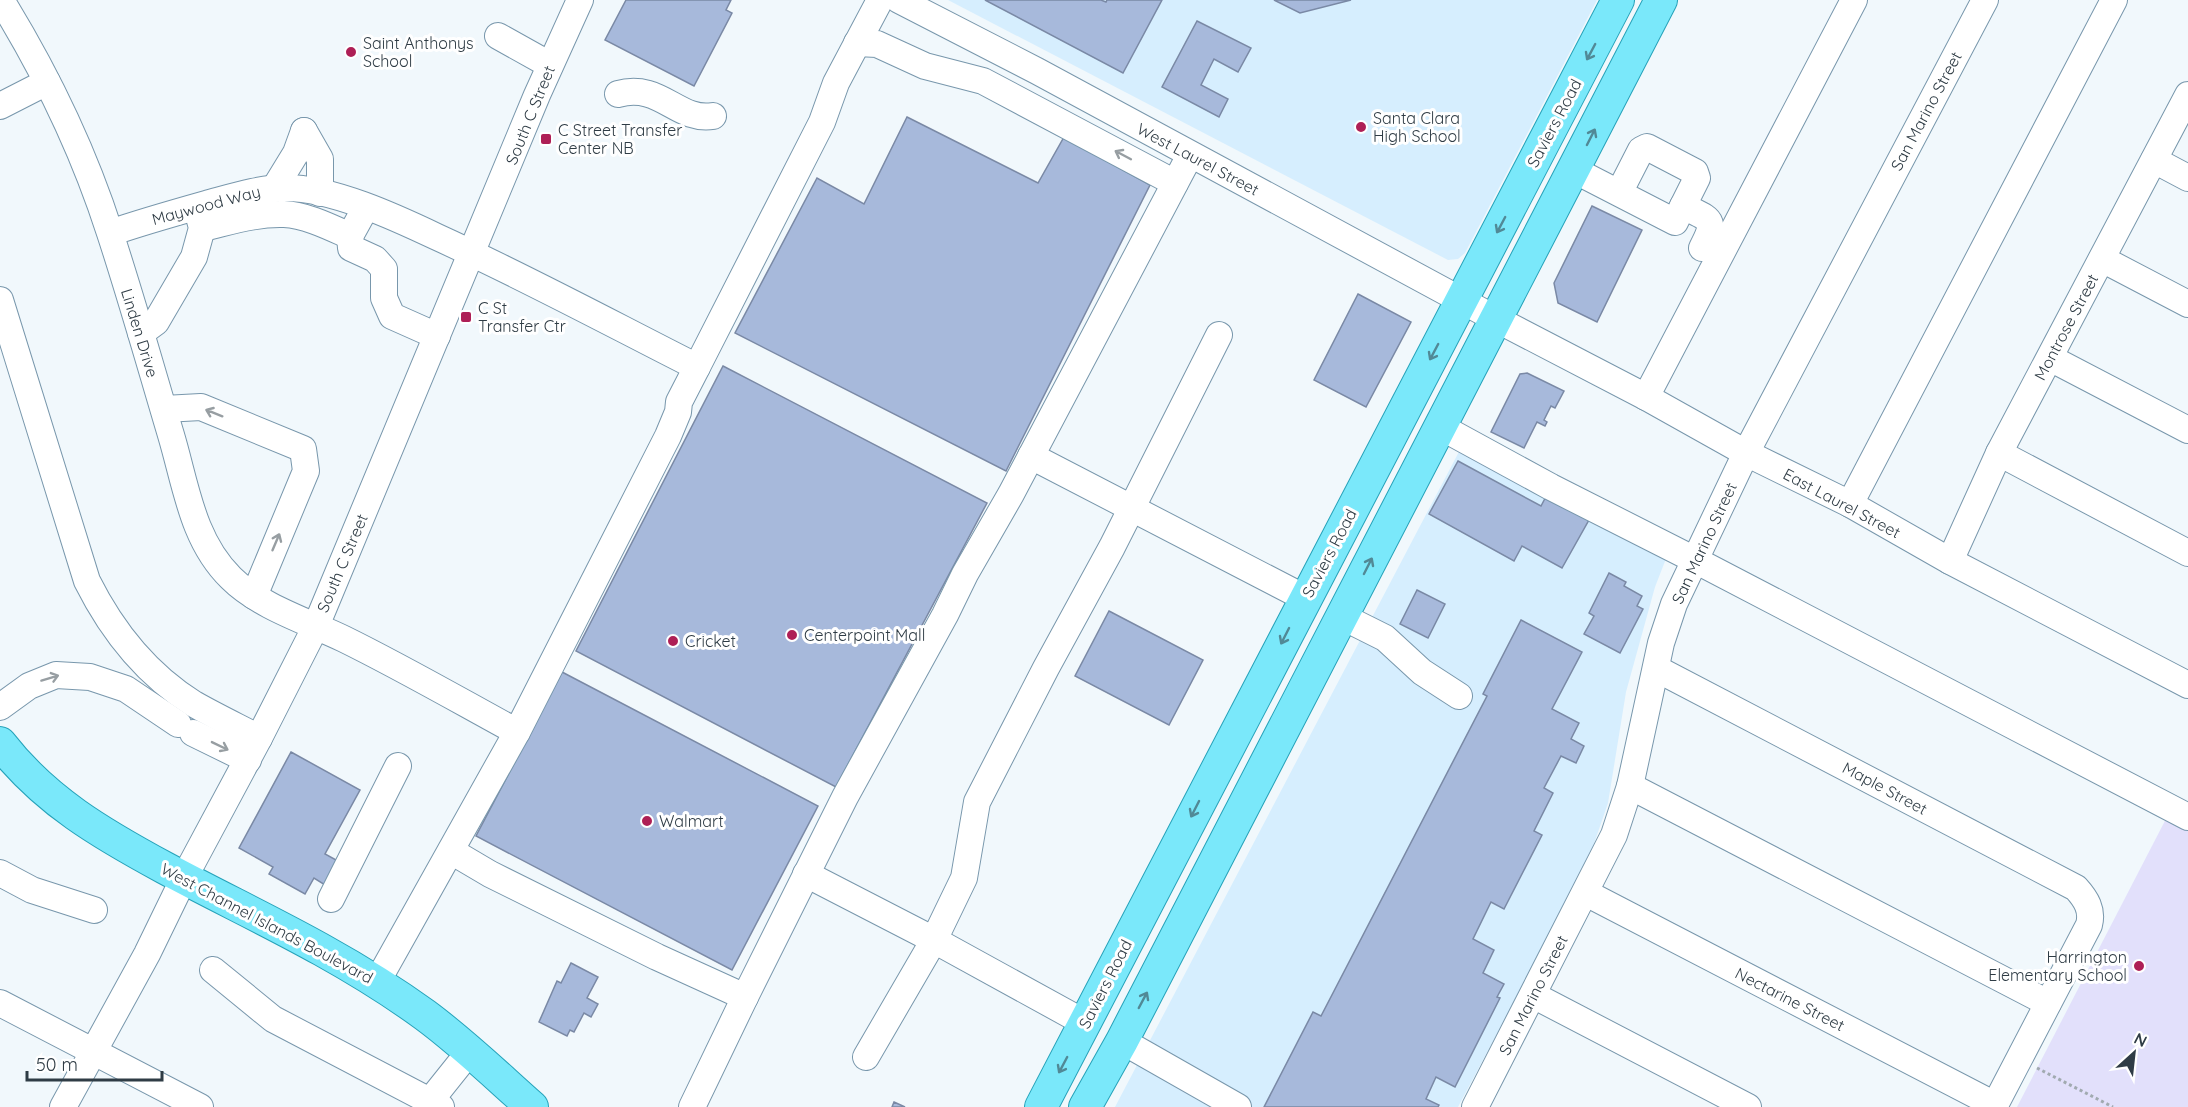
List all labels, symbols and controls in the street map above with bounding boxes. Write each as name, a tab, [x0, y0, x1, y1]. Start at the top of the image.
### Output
place label: Saint Anthonys School	[363, 33, 474, 71]
one-way arrow	[1585, 43, 1597, 60]
marker: Saint Anthonys School	[344, 45, 358, 59]
street label: San Marino Street	[1886, 48, 1966, 174]
street label: South C Street	[501, 62, 559, 168]
street label: Saviers Road	[1522, 75, 1586, 171]
place label: Santa Clara High School	[1373, 108, 1461, 146]
street label: West Laurel Street	[1134, 118, 1262, 200]
place label: C Street Transfer Center NB	[558, 120, 682, 158]
marker: Santa Clara High School	[1354, 120, 1368, 134]
one-way arrow	[1585, 128, 1597, 146]
marker: C Street Transfer Center NB	[539, 132, 553, 146]
one-way arrow	[1115, 149, 1132, 161]
street label: Maywood Way	[150, 181, 262, 229]
one-way arrow	[1495, 215, 1506, 233]
street label: Montrose Street	[2030, 270, 2102, 384]
street label: Linden Drive	[117, 286, 163, 380]
place label: C St Transfer Ctr	[478, 298, 566, 336]
marker: C St Transfer Ctr	[459, 310, 473, 324]
one-way arrow	[1428, 343, 1440, 361]
one-way arrow	[206, 407, 224, 418]
street label: East Laurel Street	[1780, 464, 1904, 542]
street label: San Marino Street	[1667, 479, 1741, 607]
street label: Saviers Road	[1297, 505, 1361, 601]
street label: South C Street	[312, 511, 372, 615]
one-way arrow	[271, 533, 282, 552]
one-way arrow	[1363, 558, 1375, 576]
place label: Centerpoint Mall	[804, 625, 925, 645]
one-way arrow	[1279, 627, 1291, 644]
marker: Centerpoint Mall	[785, 628, 799, 642]
place label: Cricket	[685, 631, 736, 651]
marker: Cricket	[666, 634, 680, 648]
one-way arrow	[40, 672, 59, 683]
one-way arrow	[211, 741, 229, 753]
street label: Maple Street	[1839, 757, 1931, 819]
one-way arrow	[1189, 800, 1201, 818]
place label: Walmart	[659, 811, 724, 831]
marker: Walmart	[640, 814, 654, 828]
street label: West Channel Islands Boulevard	[158, 858, 376, 988]
street label: San Marino Street	[1494, 932, 1572, 1058]
street label: Saviers Road	[1074, 936, 1136, 1032]
place label: Harrington Elementary School	[1988, 947, 2127, 985]
marker: Harrington Elementary School	[2132, 959, 2146, 973]
street label: Nectarine Street	[1732, 963, 1848, 1035]
one-way arrow	[1138, 992, 1149, 1010]
north arrow	[2104, 1023, 2164, 1083]
text: N	[2131, 1028, 2151, 1051]
scale bar	[27, 1044, 162, 1082]
text: 50 m	[36, 1053, 78, 1076]
one-way arrow	[1057, 1056, 1069, 1073]

